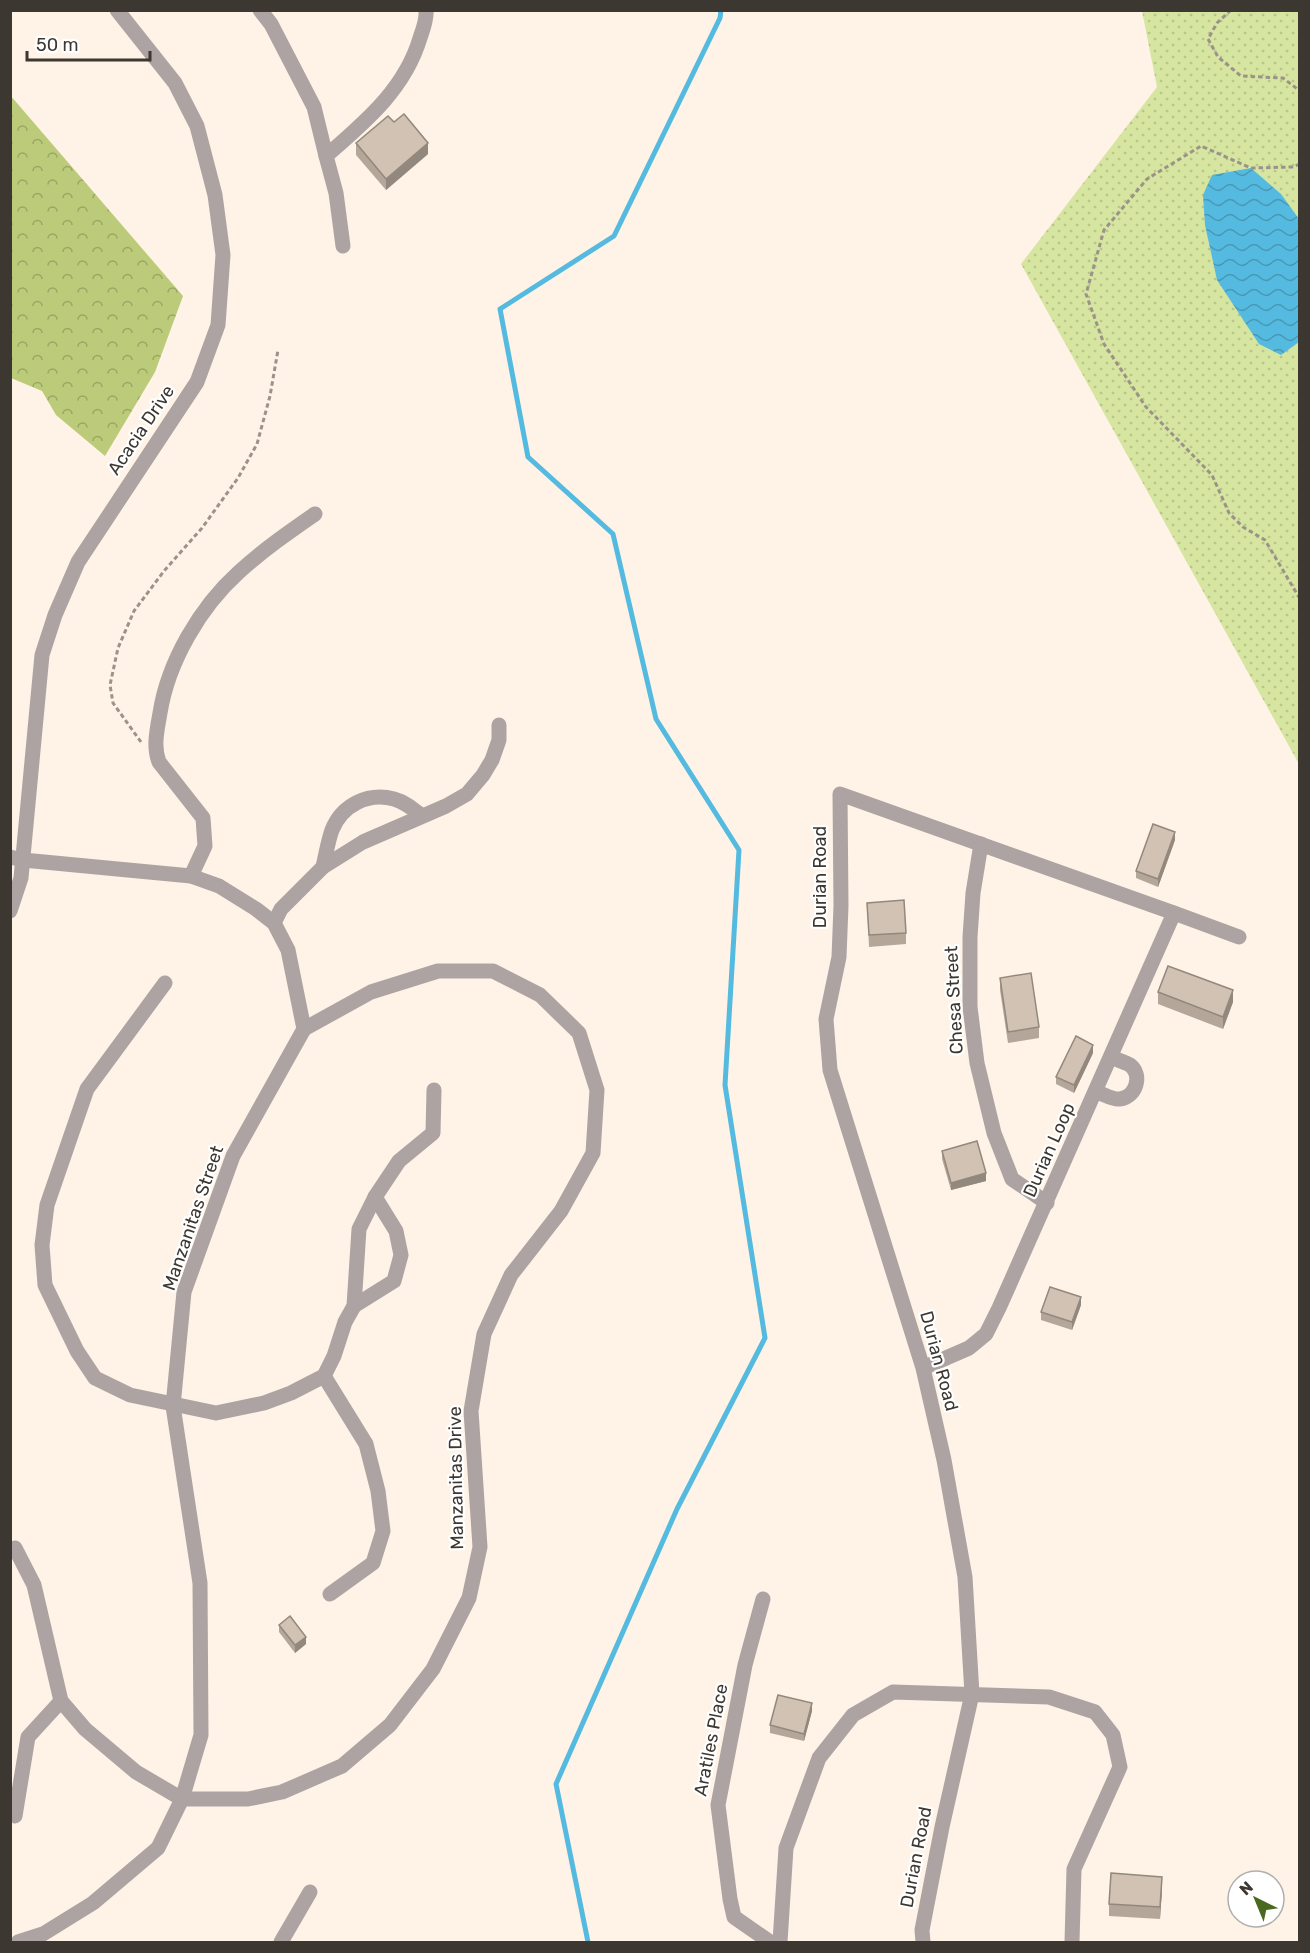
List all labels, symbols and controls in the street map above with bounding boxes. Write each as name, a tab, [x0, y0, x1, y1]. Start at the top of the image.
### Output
scale bar	[27, 24, 150, 62]
text: 50 m	[36, 34, 79, 56]
street label: Acacia Drive	[103, 381, 179, 479]
street label: Durian Road	[809, 826, 831, 928]
street label: Chesa Street	[940, 945, 968, 1055]
street label: Durian Loop	[1018, 1099, 1080, 1201]
street label: Manzanitas Street	[158, 1143, 228, 1293]
street label: Durian Road	[915, 1309, 963, 1413]
street label: Manzanitas Drive	[444, 1406, 468, 1550]
street label: Aratiles Place	[689, 1682, 733, 1798]
street label: Durian Road	[895, 1805, 937, 1909]
north arrow	[1226, 1869, 1286, 1929]
text: N	[1235, 1878, 1257, 1899]

